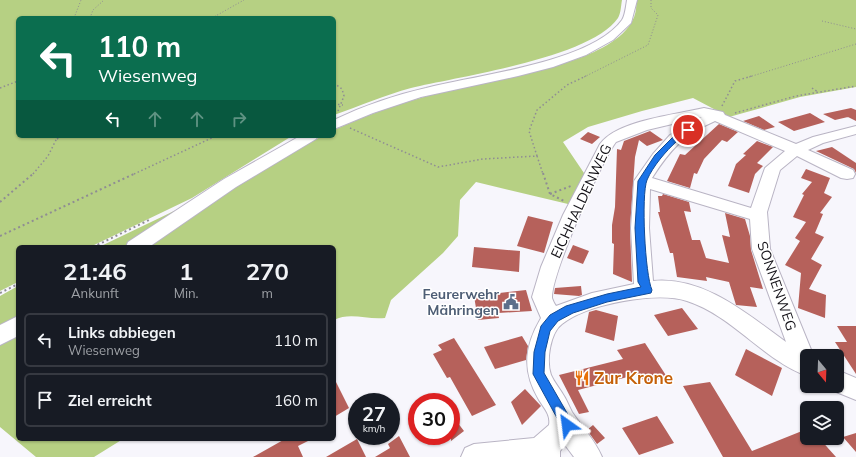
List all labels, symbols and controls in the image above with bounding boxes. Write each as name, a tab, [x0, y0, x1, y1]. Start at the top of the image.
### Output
text: 110 m	[98, 29, 181, 64]
icon: left	[32, 32, 84, 84]
text: Wiesenweg	[98, 64, 197, 87]
icon: left	[102, 108, 124, 130]
icon: ahead	[144, 108, 166, 130]
icon: ahead	[186, 108, 208, 130]
icon: right	[228, 108, 250, 130]
pin	[671, 113, 705, 147]
icon: arrive	[677, 119, 699, 141]
street label: EICHHALDENWEG	[547, 141, 615, 261]
street label: SONNENWEG	[753, 239, 801, 333]
text: 21:46	[63, 256, 127, 286]
text: 1	[179, 256, 193, 286]
text: 270	[246, 256, 289, 286]
text: Ankunft	[71, 285, 119, 301]
text: Min.	[174, 285, 199, 301]
text: m	[262, 285, 273, 301]
place label: Feurerwehr Mähringen	[422, 285, 499, 319]
public building icon: Feurerwehr Mähringen	[502, 293, 520, 311]
text: Links abbiegen	[68, 323, 176, 342]
icon: left	[34, 329, 56, 351]
text: 110 m	[274, 331, 318, 350]
text: Wiesenweg	[68, 342, 140, 358]
north arrow	[800, 349, 844, 393]
map controls	[800, 349, 844, 445]
place label: Zur Krone	[594, 367, 673, 388]
restaurant icon: Zur Krone	[573, 369, 591, 387]
icon: arrive	[34, 389, 56, 411]
text: Ziel erreicht	[68, 391, 152, 410]
text: 160 m	[274, 391, 318, 410]
speed limit sign: 30	[408, 393, 460, 445]
text: 27	[362, 401, 386, 426]
button: layers	[800, 401, 844, 445]
position arrow	[546, 404, 588, 446]
text: km/h	[363, 422, 385, 435]

